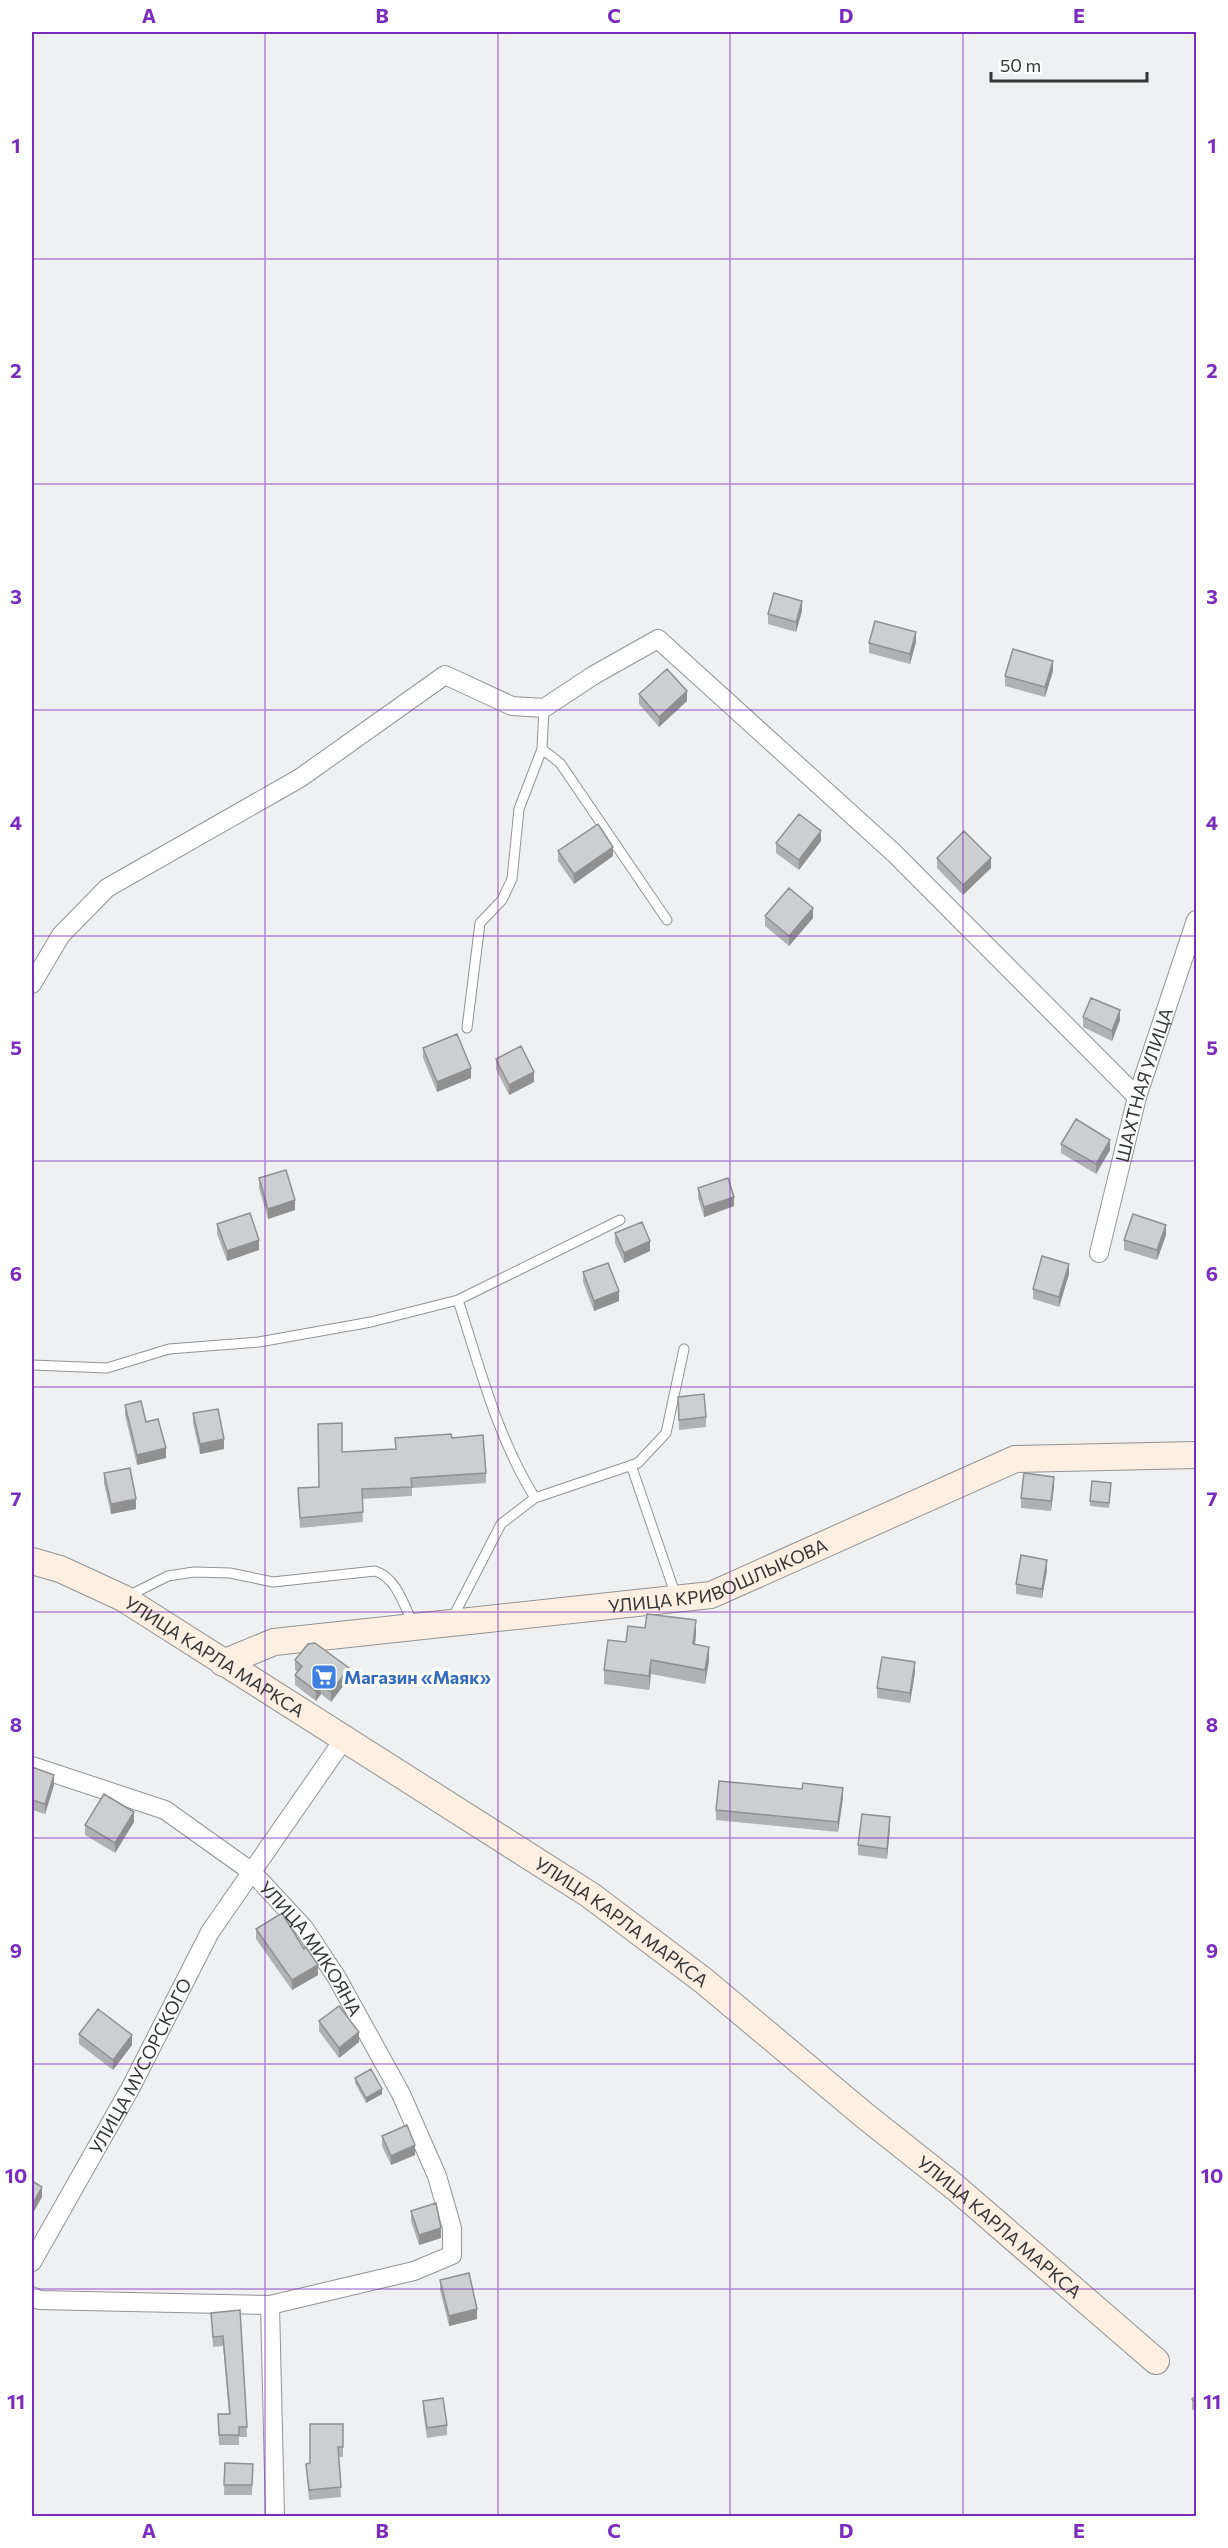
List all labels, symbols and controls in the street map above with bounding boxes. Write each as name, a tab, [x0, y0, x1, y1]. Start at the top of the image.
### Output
text: A	[142, 3, 156, 27]
text: B	[375, 3, 389, 27]
text: C	[607, 3, 621, 27]
text: D	[839, 3, 853, 27]
text: E	[1073, 3, 1085, 27]
scale bar	[991, 45, 1147, 83]
text: 50 m	[1000, 54, 1041, 76]
text: 1	[11, 133, 21, 157]
text: 1	[1207, 133, 1217, 157]
text: 2	[10, 358, 22, 382]
text: 2	[1206, 358, 1218, 382]
text: 3	[10, 584, 22, 608]
text: 3	[1206, 584, 1218, 608]
text: 4	[10, 810, 22, 834]
text: 4	[1206, 810, 1218, 834]
street label: ШАХТНАЯ УЛИЦА	[1111, 1005, 1177, 1164]
text: 5	[10, 1035, 22, 1059]
text: 5	[1206, 1035, 1218, 1059]
text: 6	[10, 1261, 22, 1285]
text: 6	[1206, 1261, 1218, 1285]
text: 7	[11, 1486, 22, 1510]
text: 7	[1207, 1486, 1218, 1510]
street label: УЛИЦА КРИВОШЛЫКОВА	[607, 1534, 830, 1617]
street label: УЛИЦА КАРЛА МАРКСА	[121, 1591, 309, 1722]
supermarket icon: Магазин «Маяк»	[309, 1662, 339, 1692]
place label: Магазин «Маяк»	[344, 1666, 491, 1688]
text: 8	[10, 1712, 22, 1736]
text: 8	[1206, 1712, 1218, 1736]
street label: УЛИЦА КАРЛА МАРКСА	[531, 1852, 713, 1991]
street label: УЛИЦА МИКОЯНА	[255, 1876, 367, 2020]
text: 9	[10, 1938, 22, 1962]
text: 9	[1206, 1938, 1218, 1962]
street label: УЛИЦА МУСОРСКОГО	[84, 1974, 196, 2158]
street label: УЛИЦА КАРЛА МАРКСА	[913, 2151, 1086, 2303]
text: 10	[5, 2163, 27, 2187]
text: 10	[1201, 2163, 1223, 2187]
text: 11	[7, 2389, 25, 2413]
text: 11	[1203, 2389, 1221, 2413]
text: A	[142, 2518, 156, 2542]
text: B	[375, 2518, 389, 2542]
text: C	[607, 2518, 621, 2542]
text: D	[839, 2518, 853, 2542]
text: E	[1073, 2518, 1085, 2542]

